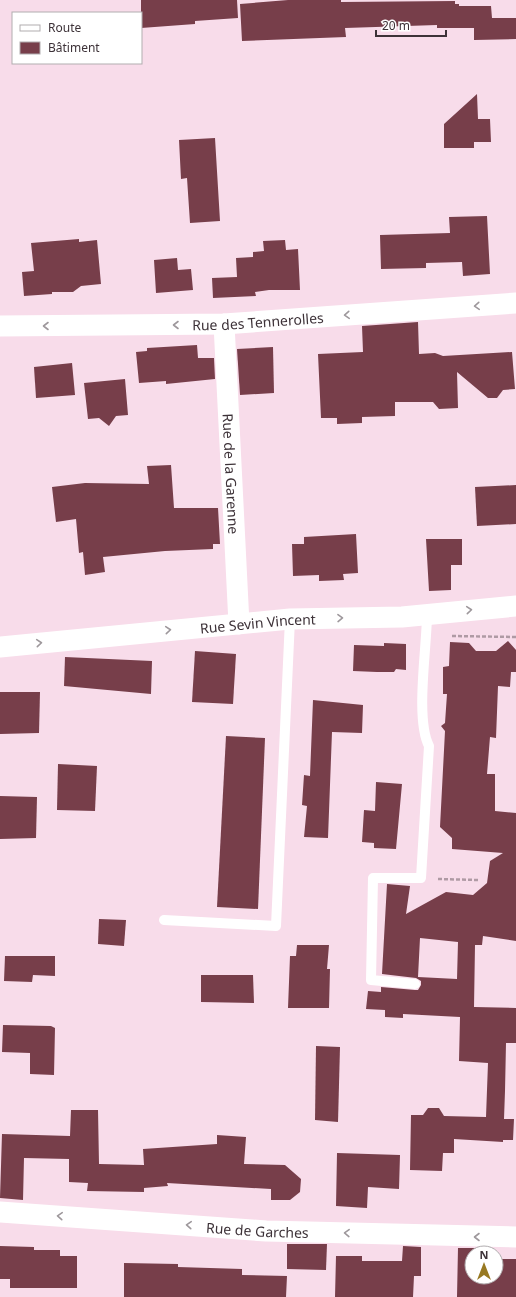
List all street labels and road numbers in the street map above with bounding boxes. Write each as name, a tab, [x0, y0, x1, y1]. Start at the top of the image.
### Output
street label: Rue des Tennerolles	[192, 307, 325, 334]
street label: Rue de la Garenne	[219, 413, 244, 535]
street label: Rue Sevin Vincent	[199, 609, 316, 637]
street label: Rue de Garches	[205, 1217, 309, 1242]

